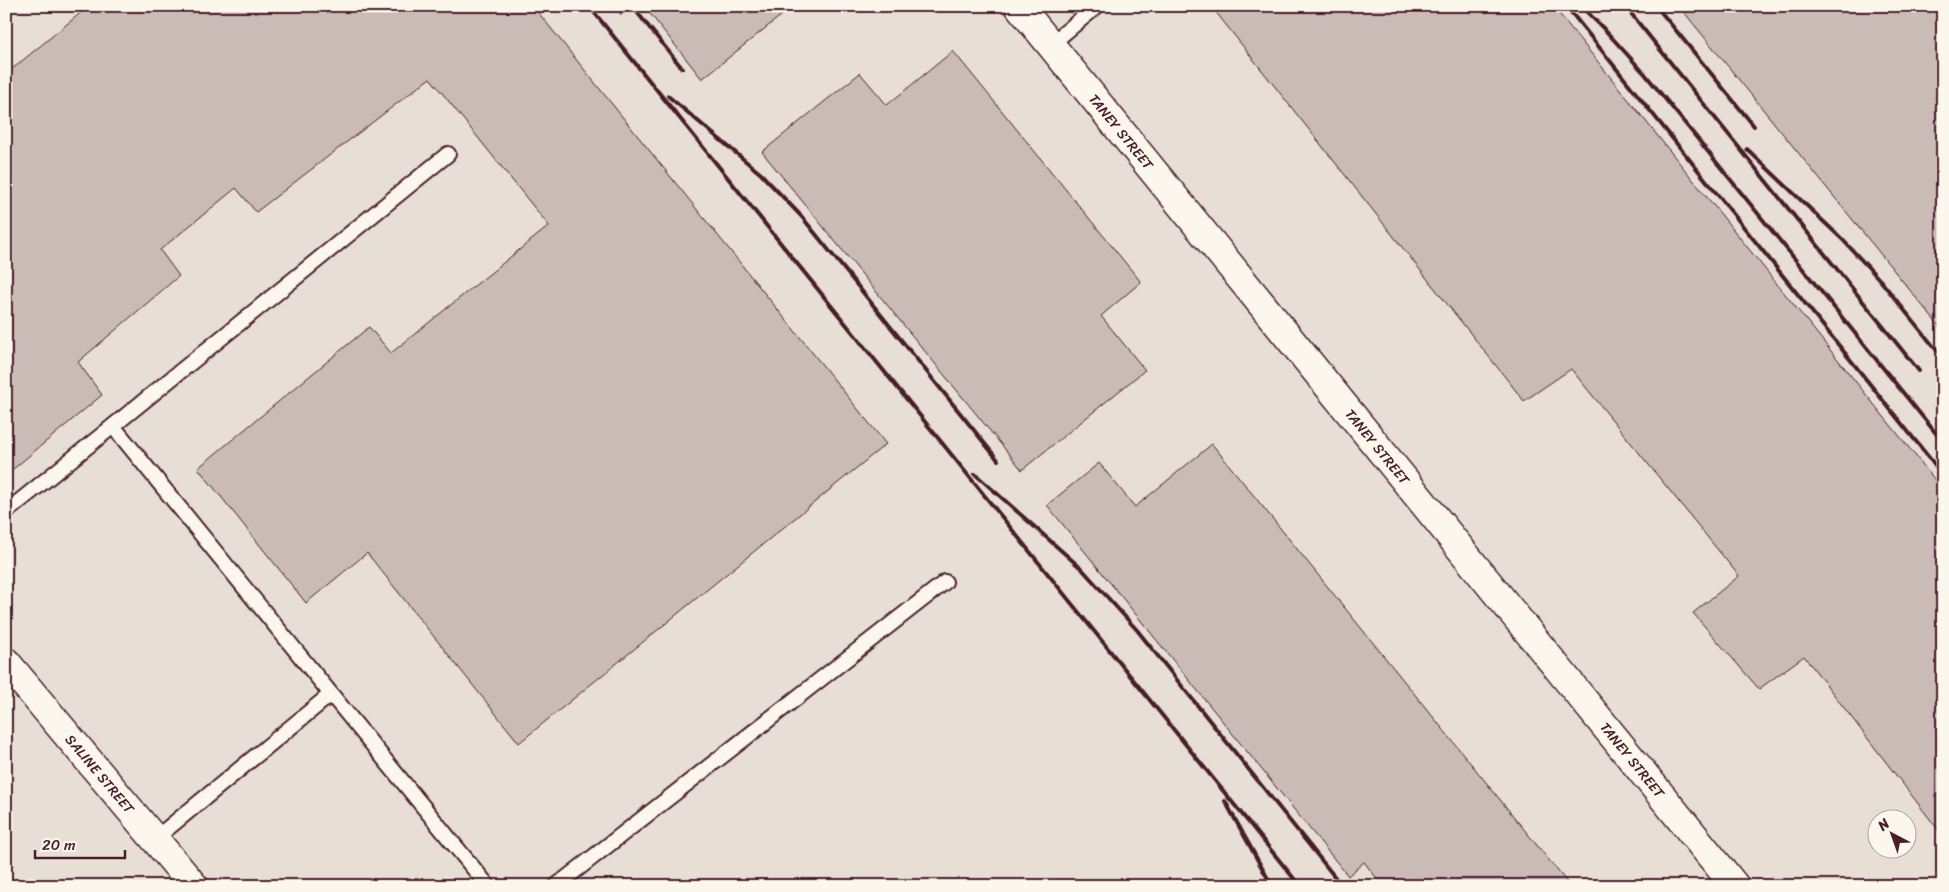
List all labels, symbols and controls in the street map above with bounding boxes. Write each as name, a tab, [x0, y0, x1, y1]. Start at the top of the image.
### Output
street label: TANEY STREET	[1082, 88, 1161, 176]
street label: TANEY STREET	[1339, 403, 1417, 491]
street label: TANEY STREET	[1594, 716, 1672, 805]
street label: SALINE STREET	[59, 728, 142, 820]
north arrow	[1866, 810, 1916, 860]
text: N	[1871, 812, 1896, 838]
scale bar	[35, 827, 125, 859]
text: 20 m	[42, 832, 76, 858]

